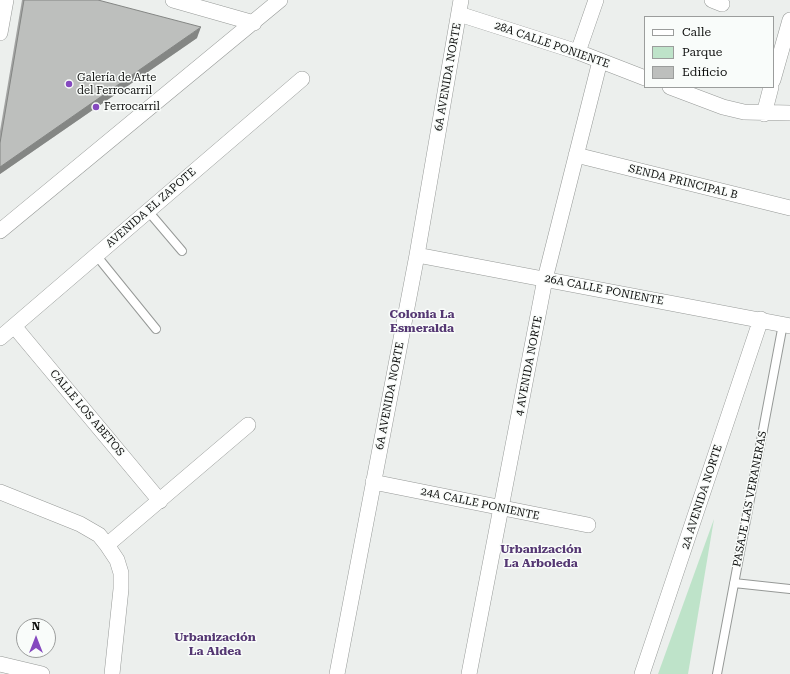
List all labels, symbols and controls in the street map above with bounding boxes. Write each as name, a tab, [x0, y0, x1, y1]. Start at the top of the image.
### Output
legend	[644, 16, 774, 88]
street label: 28A CALLE PONIENTE	[493, 19, 611, 71]
street label: 6A AVENIDA NORTE	[432, 22, 464, 132]
text: Calle	[682, 25, 711, 39]
text: Parque	[682, 45, 722, 59]
text: Edificio	[682, 65, 727, 79]
place label: Galería de Arte del Ferrocarril	[77, 71, 156, 97]
marker: Galería de Arte del Ferrocarril	[64, 79, 74, 89]
place label: Ferrocarril	[104, 100, 160, 114]
marker: Ferrocarril	[91, 102, 101, 112]
street label: SENDA PRINCIPAL B	[627, 162, 739, 202]
street label: AVENIDA EL ZAPOTE	[103, 165, 199, 251]
street label: 26A CALLE PONIENTE	[543, 272, 665, 308]
district label: Colonia La Esmeralda	[390, 307, 454, 335]
street label: 4 AVENIDA NORTE	[513, 315, 545, 417]
street label: 6A AVENIDA NORTE	[373, 341, 407, 451]
street label: CALLE LOS ABETOS	[47, 367, 127, 459]
street label: PASAJE LAS VERANERAS	[730, 430, 770, 568]
street label: 2A AVENIDA NORTE	[679, 443, 725, 551]
street label: 24A CALLE PONIENTE	[419, 485, 541, 523]
district label: Urbanización La Arboleda	[500, 542, 582, 570]
north arrow	[16, 618, 56, 658]
text: N	[32, 620, 40, 633]
district label: Urbanización La Aldea	[174, 630, 256, 658]

